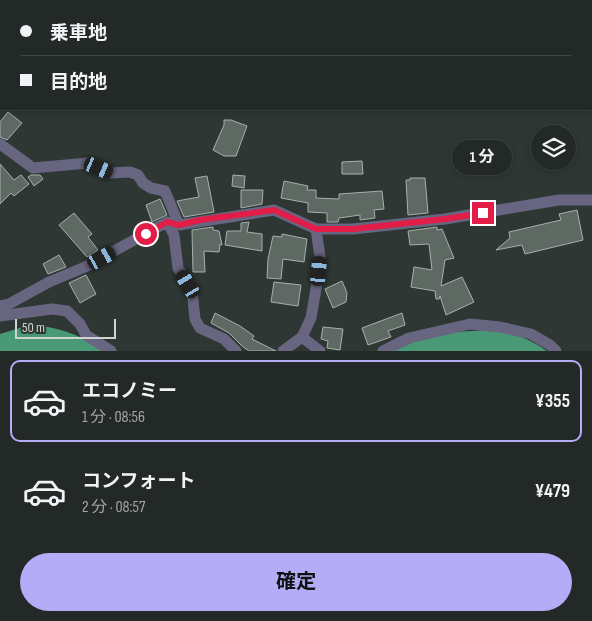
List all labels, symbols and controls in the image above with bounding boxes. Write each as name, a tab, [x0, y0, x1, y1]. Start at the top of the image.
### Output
text: 乗車地	[50, 22, 107, 45]
text: 目的地	[50, 71, 107, 94]
map controls	[531, 125, 576, 170]
button: layers	[531, 125, 576, 170]
callout: 1 分	[453, 140, 513, 176]
text: 1 分	[470, 148, 494, 167]
car	[82, 155, 115, 181]
route end	[472, 202, 494, 224]
route start	[135, 223, 157, 245]
car	[85, 244, 118, 272]
car	[310, 255, 327, 287]
car	[173, 267, 202, 301]
scale bar	[15, 316, 116, 339]
text: 50 m	[22, 319, 45, 336]
icon: car	[22, 379, 67, 424]
text: エコノミー	[82, 380, 177, 403]
text: ¥355	[535, 390, 570, 413]
text: 1 分 · 08:56	[82, 408, 145, 427]
icon: car	[22, 469, 67, 514]
text: コンフォート	[82, 470, 195, 493]
text: ¥479	[535, 480, 570, 503]
text: 2 分 · 08:57	[82, 498, 145, 517]
button: 確定	[20, 553, 572, 611]

